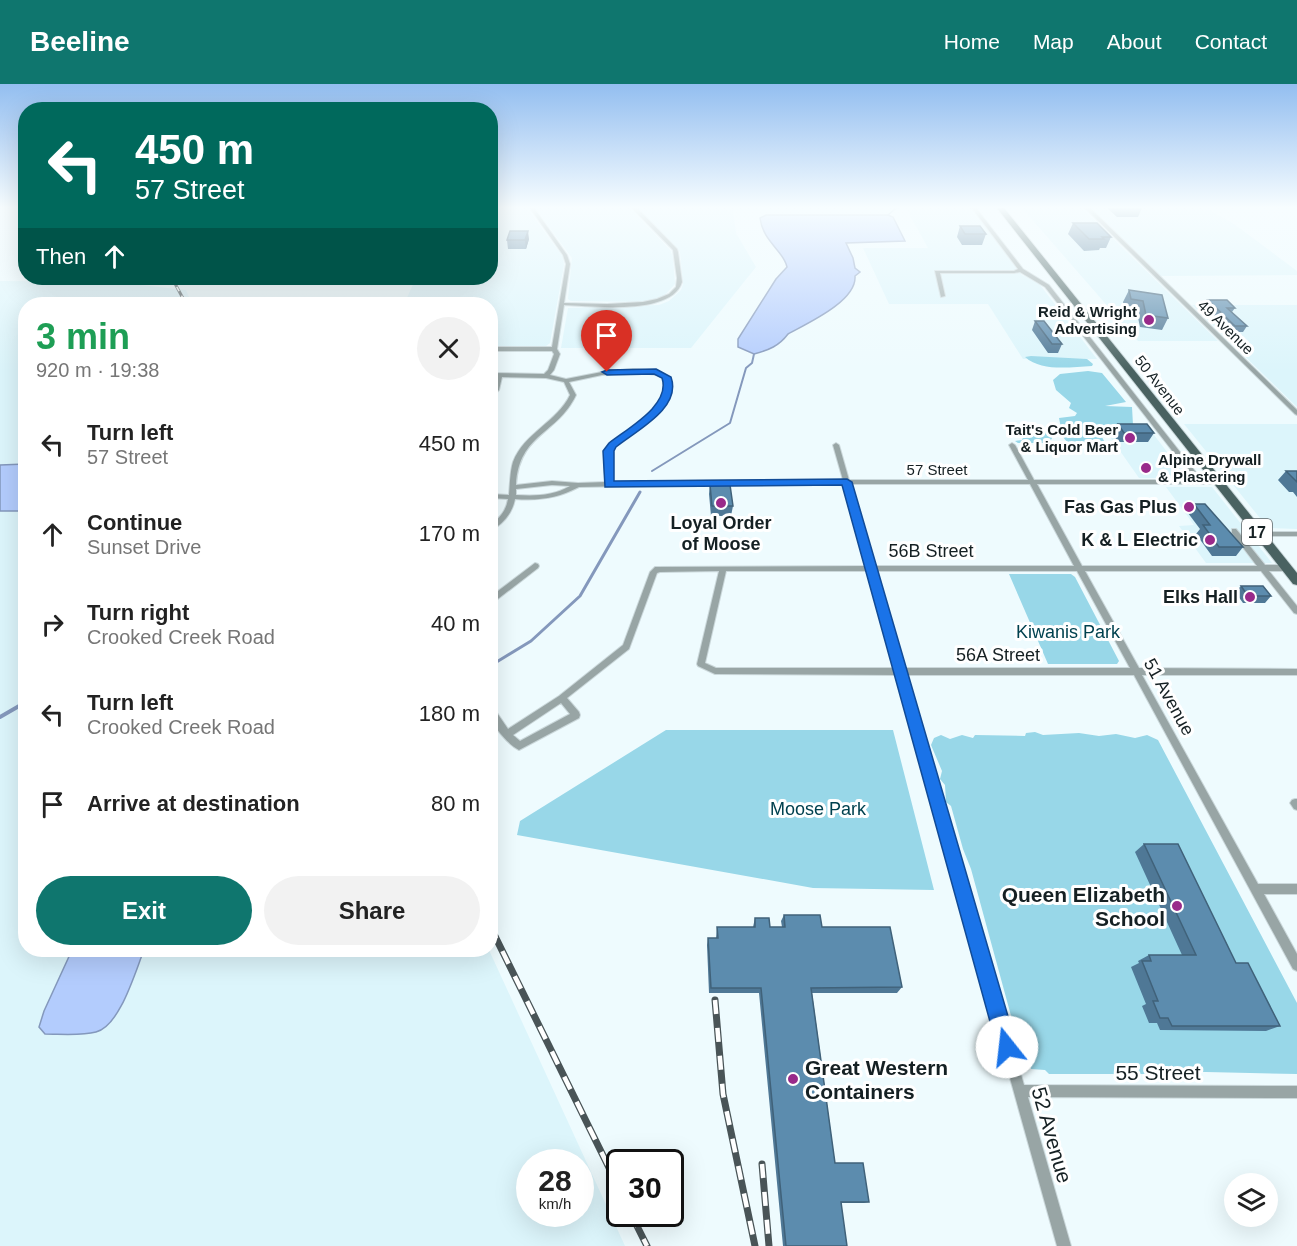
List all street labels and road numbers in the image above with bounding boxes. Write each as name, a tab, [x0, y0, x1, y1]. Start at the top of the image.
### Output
street label: 49 Avenue	[1195, 296, 1257, 358]
street label: 50 Avenue	[1132, 352, 1188, 418]
street label: 57 Street	[907, 461, 968, 478]
road number: 17	[1242, 519, 1272, 545]
street label: 56B Street	[888, 541, 974, 561]
street label: 56A Street	[956, 645, 1040, 665]
street label: 51 Avenue	[1140, 655, 1198, 739]
street label: 55 Street	[1115, 1061, 1201, 1084]
street label: 52 Avenue	[1027, 1084, 1077, 1186]

